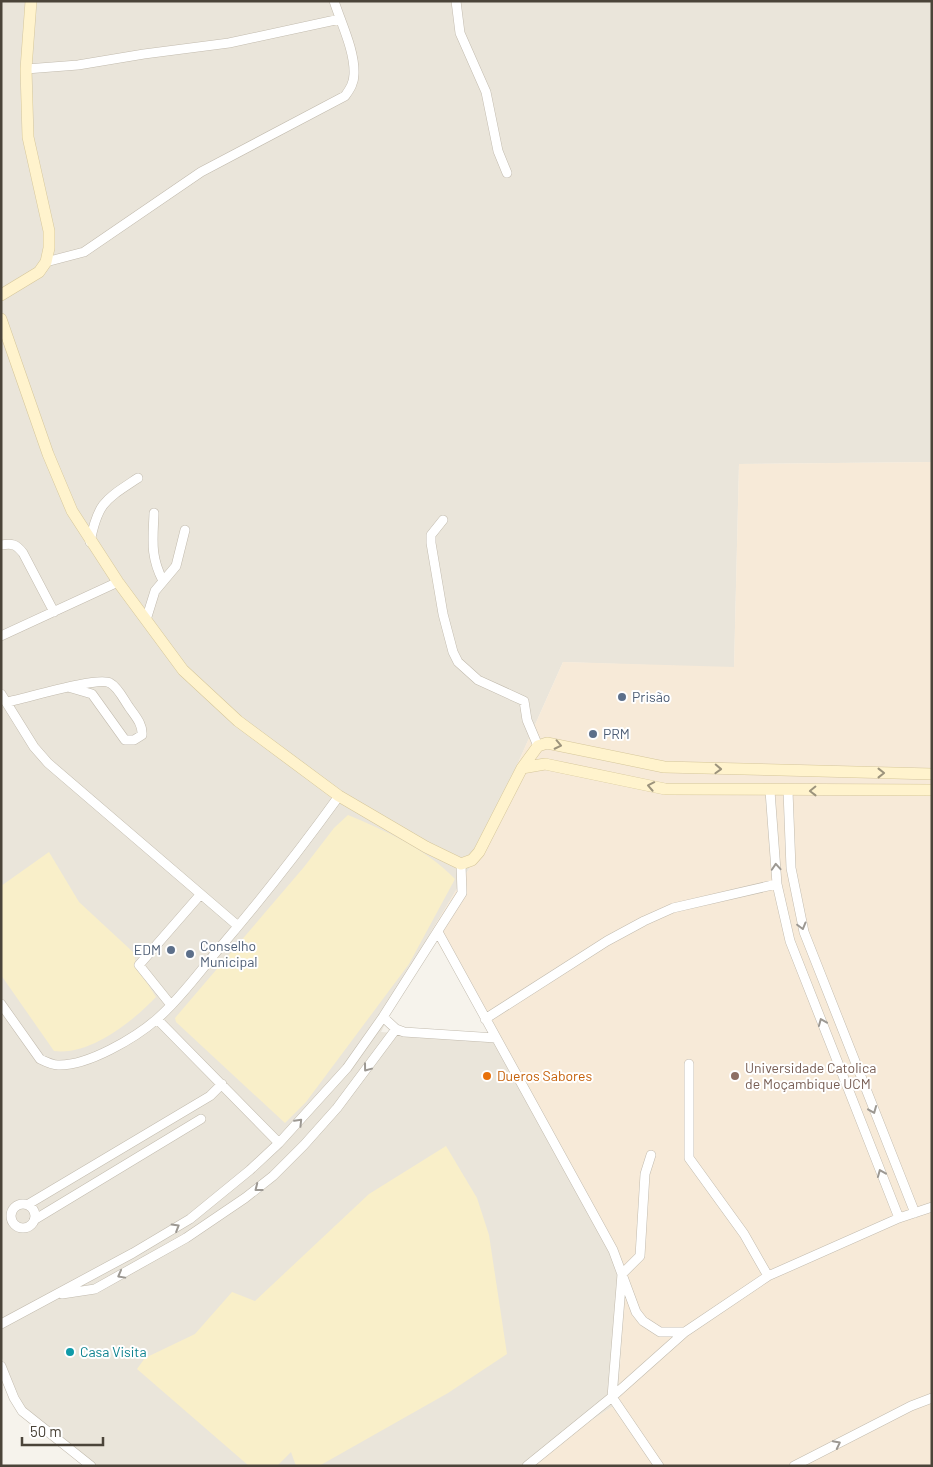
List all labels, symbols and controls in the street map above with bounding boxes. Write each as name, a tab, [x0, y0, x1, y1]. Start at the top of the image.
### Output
place label: Prisão	[632, 688, 670, 705]
marker: Prisão	[616, 691, 628, 703]
place label: PRM	[603, 725, 630, 742]
marker: PRM	[587, 728, 599, 740]
one-way arrow	[554, 739, 563, 749]
one-way arrow	[715, 764, 723, 774]
one-way arrow	[877, 768, 885, 778]
one-way arrow	[646, 782, 655, 792]
one-way arrow	[809, 786, 816, 796]
one-way arrow	[770, 863, 781, 871]
one-way arrow	[797, 922, 807, 930]
place label: Conselho Municipal	[200, 937, 258, 970]
place label: EDM	[134, 941, 161, 958]
marker: EDM	[165, 944, 177, 956]
marker: Conselho Municipal	[184, 948, 196, 960]
one-way arrow	[818, 1018, 828, 1027]
place label: Universidade Catolica de Moçambique UCM	[745, 1059, 876, 1092]
one-way arrow	[364, 1063, 373, 1072]
place label: Dueros Sabores	[497, 1067, 592, 1084]
marker: Dueros Sabores	[481, 1070, 493, 1082]
marker: Universidade Catolica de Moçambique UCM	[729, 1070, 741, 1082]
one-way arrow	[867, 1105, 878, 1114]
one-way arrow	[293, 1119, 302, 1128]
one-way arrow	[877, 1169, 888, 1178]
one-way arrow	[254, 1182, 264, 1191]
one-way arrow	[170, 1224, 179, 1234]
one-way arrow	[117, 1268, 126, 1278]
place label: Casa Visita	[80, 1343, 147, 1360]
marker: Casa Visita	[64, 1346, 76, 1358]
scale bar	[22, 1414, 104, 1446]
text: 50 m	[30, 1422, 62, 1440]
one-way arrow	[832, 1440, 841, 1450]

